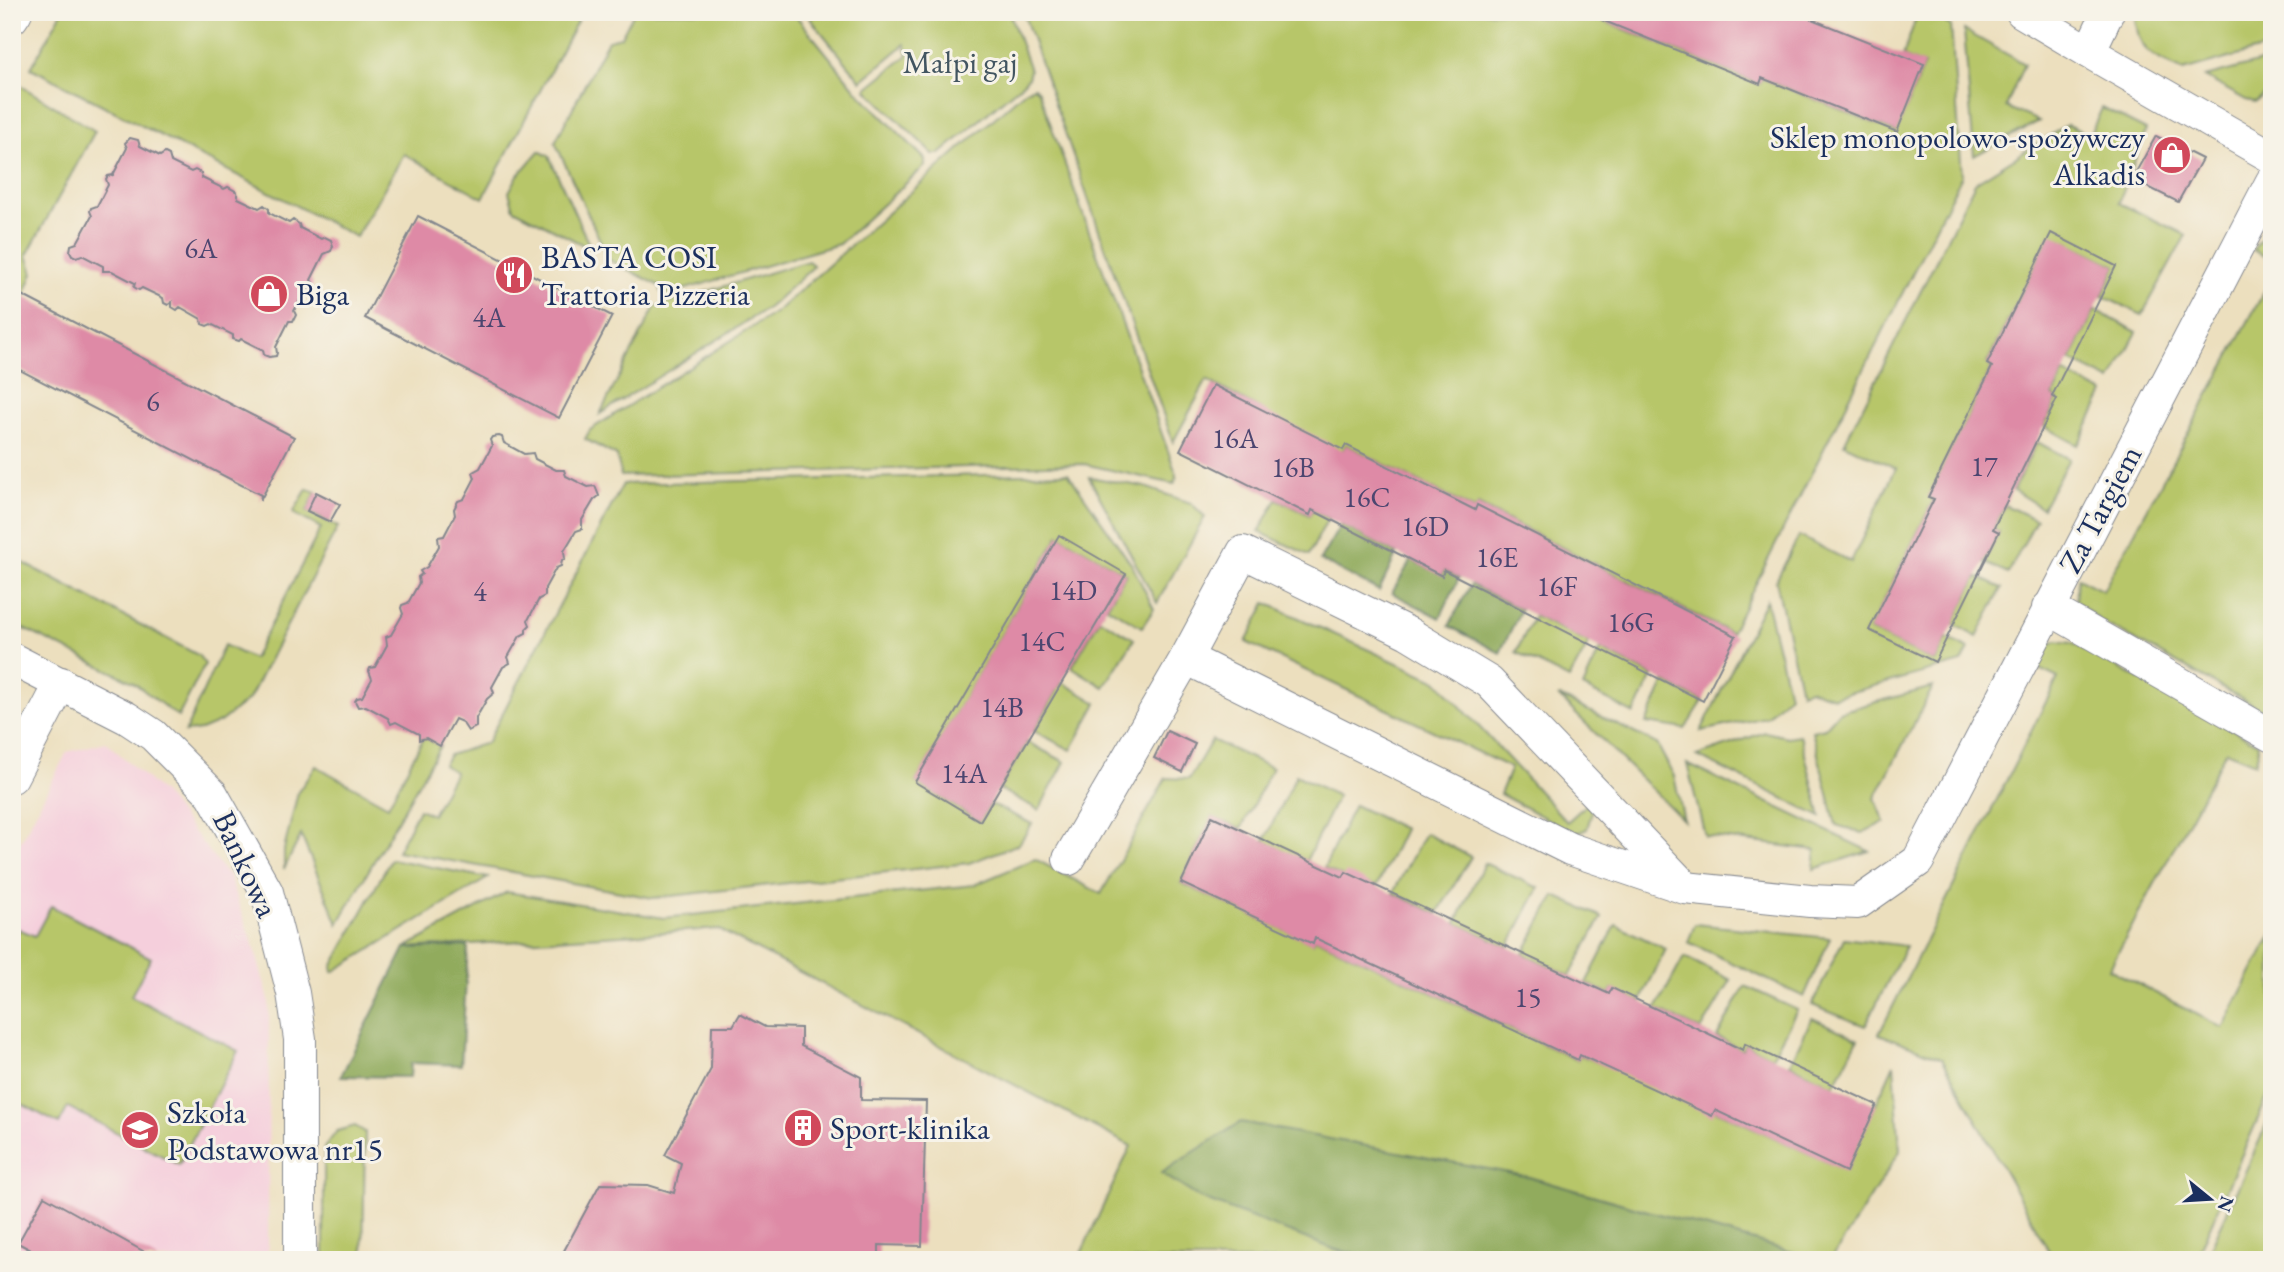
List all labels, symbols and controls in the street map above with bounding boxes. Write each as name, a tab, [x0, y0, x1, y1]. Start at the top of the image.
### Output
park label: Małpi gaj	[903, 41, 1017, 83]
place label: Sklep monopolowo-spożywczy Alkadis	[1770, 116, 2146, 195]
shop icon: Sklep monopolowo-spożywczy Alkadis	[2151, 134, 2193, 176]
house number: 6A	[185, 230, 218, 266]
place label: BASTA COSI Trattoria Pizzeria	[541, 236, 750, 315]
restaurant icon: BASTA COSI Trattoria Pizzeria	[493, 254, 535, 296]
shop icon: Biga	[248, 273, 290, 315]
place label: Biga	[296, 273, 350, 315]
house number: 4A	[473, 299, 506, 335]
house number: 6	[146, 383, 160, 419]
house number: 16A	[1212, 420, 1259, 456]
street label: Za Targiem	[2049, 438, 2151, 580]
house number: 17	[1971, 448, 1998, 484]
house number: 16B	[1271, 449, 1315, 485]
house number: 16C	[1344, 479, 1390, 515]
house number: 16D	[1401, 508, 1449, 544]
house number: 16E	[1476, 539, 1519, 575]
house number: 16F	[1536, 568, 1578, 604]
house number: 14D	[1049, 572, 1097, 608]
house number: 4	[473, 573, 487, 609]
house number: 16G	[1607, 604, 1655, 640]
house number: 14C	[1019, 623, 1065, 659]
house number: 14B	[980, 689, 1024, 725]
house number: 14A	[941, 755, 988, 791]
street label: Bankowa	[203, 804, 289, 924]
house number: 15	[1515, 979, 1541, 1015]
place label: Szkoła Podstawowa nr15	[167, 1091, 383, 1170]
building icon: Sport-klinika	[782, 1107, 824, 1149]
place label: Sport-klinika	[830, 1107, 990, 1149]
school or university icon: Szkoła Podstawowa nr15	[119, 1109, 161, 1151]
north arrow	[2176, 1164, 2246, 1234]
text: N	[2211, 1193, 2240, 1216]

